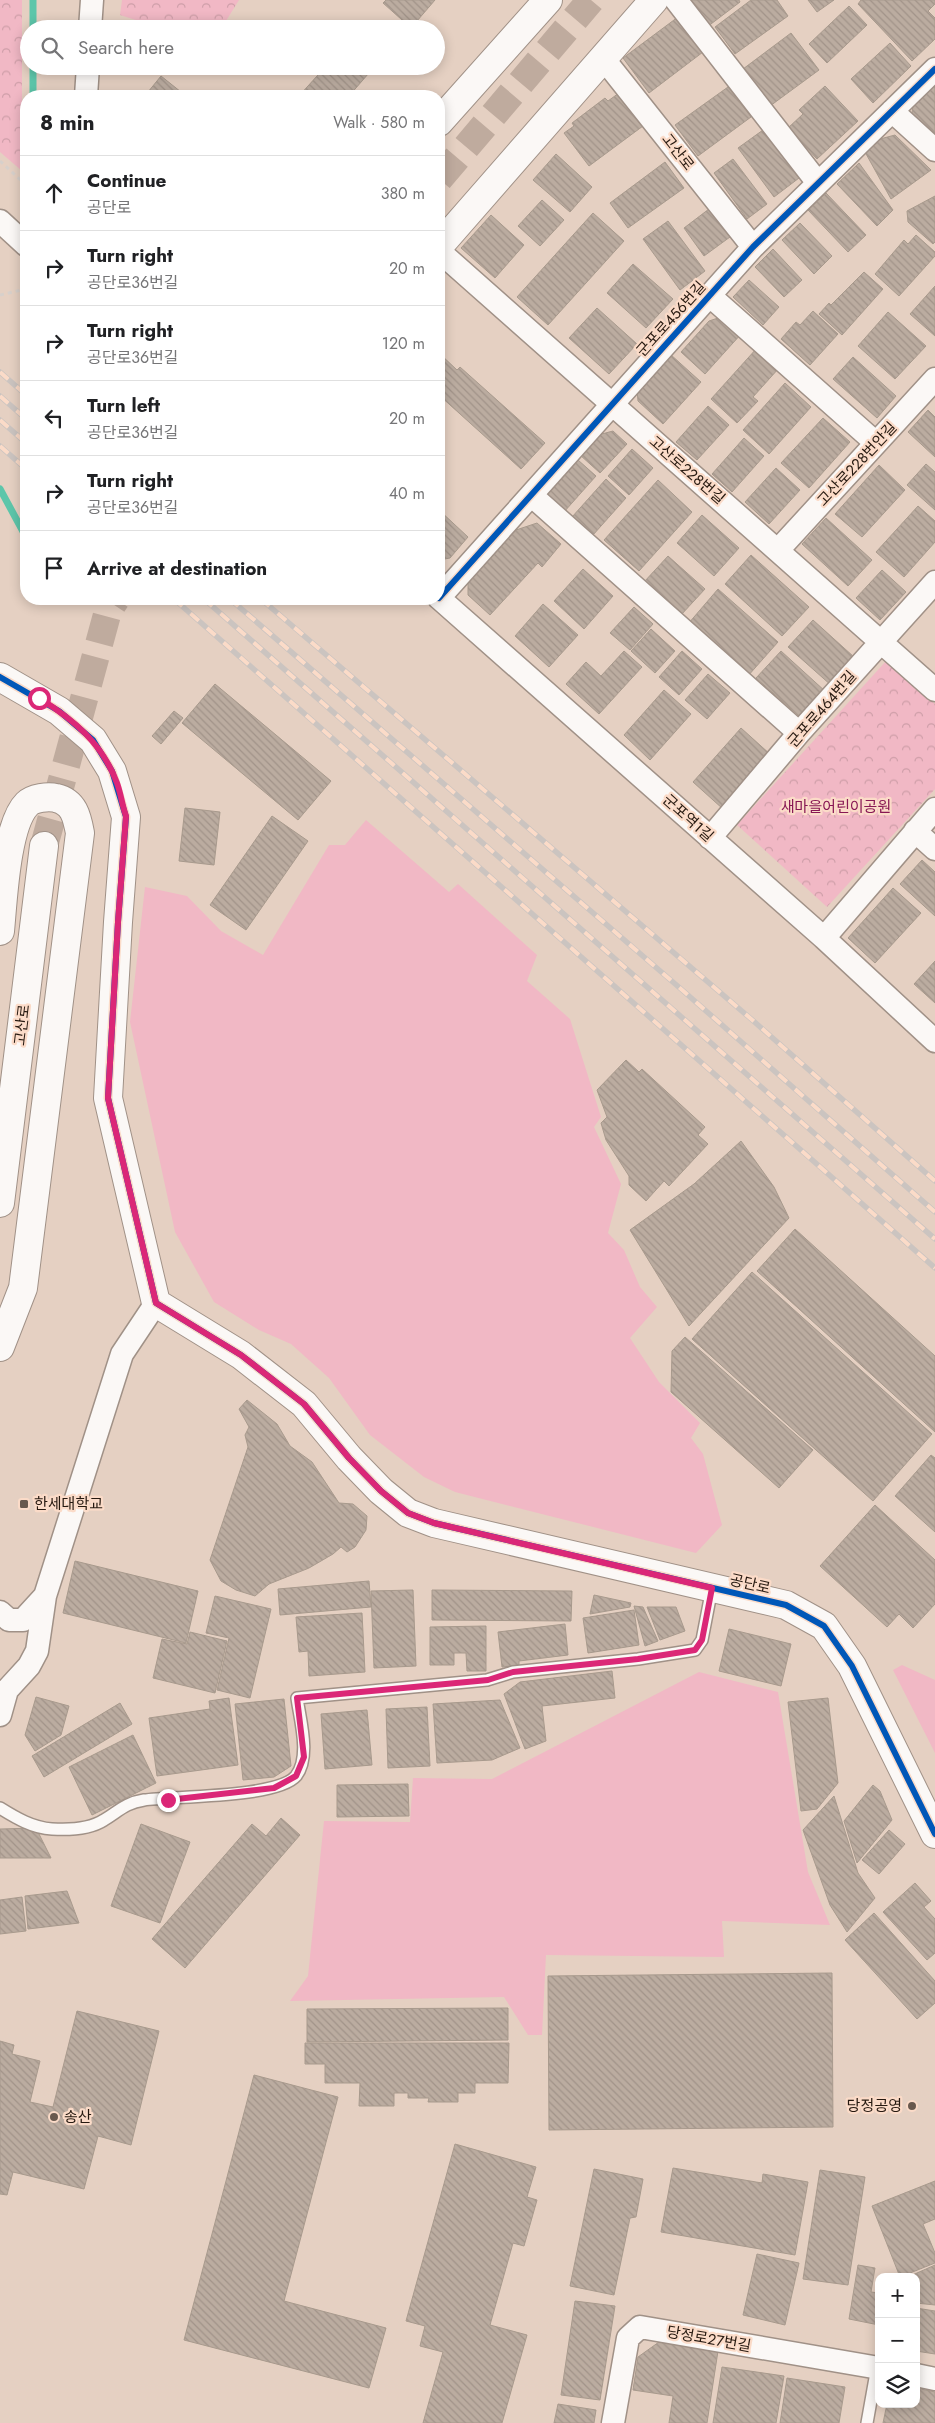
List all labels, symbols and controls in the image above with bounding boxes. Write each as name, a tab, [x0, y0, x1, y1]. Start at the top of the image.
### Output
search box	[20, 20, 445, 75]
icon: search	[38, 34, 66, 62]
text: Search here	[78, 34, 174, 61]
text: 8 min	[40, 108, 95, 138]
text: Walk · 580 m	[333, 111, 425, 134]
street label: 고산로	[657, 129, 699, 175]
text: Continue	[87, 167, 166, 194]
icon: ahead	[40, 179, 68, 207]
text: 380 m	[381, 182, 425, 205]
text: 공단로	[87, 196, 131, 219]
text: Turn right	[87, 242, 173, 269]
icon: right	[40, 254, 68, 282]
text: 20 m	[389, 257, 425, 280]
text: 공단로36번길	[87, 271, 179, 294]
street label: 군포로456번길	[631, 276, 711, 362]
text: Turn right	[87, 317, 173, 344]
icon: right	[40, 329, 68, 357]
text: 120 m	[382, 332, 425, 355]
text: 공단로36번길	[87, 346, 179, 369]
text: Turn left	[87, 392, 160, 419]
icon: left	[40, 404, 68, 432]
text: 20 m	[389, 407, 425, 430]
street label: 고산로228번안길	[812, 417, 902, 511]
text: 공단로36번길	[87, 421, 179, 444]
street label: 고산로228번길	[644, 431, 730, 509]
text: Turn right	[87, 467, 173, 494]
icon: right	[40, 479, 68, 507]
text: 40 m	[389, 482, 425, 505]
text: 공단로36번길	[87, 496, 179, 519]
icon: arrive	[40, 554, 68, 582]
text: Arrive at destination	[87, 555, 267, 582]
street label: 군포로464번길	[782, 666, 862, 752]
route start	[28, 687, 51, 710]
street label: 군포역1길	[658, 789, 718, 847]
park label: 새마을어린이공원	[781, 796, 891, 818]
street label: 고산로	[9, 1003, 35, 1047]
place label: 한세대학교	[34, 1493, 103, 1515]
marker: 한세대학교	[18, 1498, 30, 1510]
street label: 공단로	[727, 1569, 773, 1599]
route end	[157, 1789, 180, 1812]
place label: 당정공영	[847, 2095, 902, 2117]
marker: 당정공영	[906, 2100, 918, 2112]
place label: 송산	[64, 2106, 92, 2128]
marker: 송산	[48, 2111, 60, 2123]
map controls	[875, 2273, 920, 2408]
button: +	[875, 2273, 920, 2318]
button: −	[875, 2318, 920, 2363]
street label: 당정로27번길	[665, 2321, 753, 2357]
button: layers	[875, 2363, 920, 2408]

